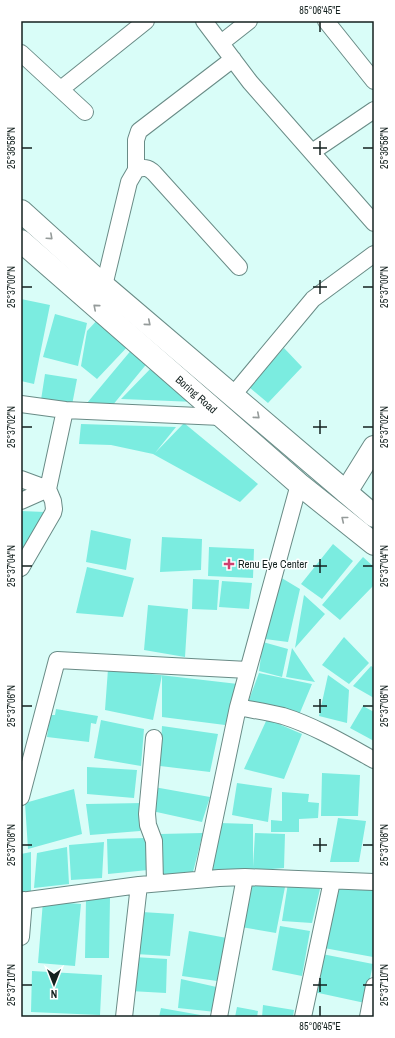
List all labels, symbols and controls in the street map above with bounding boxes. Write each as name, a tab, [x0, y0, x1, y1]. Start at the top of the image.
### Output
text: 85°06'45"E	[299, 4, 341, 17]
text: 25°36'58"N	[5, 127, 18, 169]
text: 25°36'58"N	[378, 127, 391, 169]
one-way arrow	[45, 232, 53, 240]
text: 25°37'00"N	[5, 266, 18, 308]
text: 25°37'00"N	[378, 266, 391, 308]
one-way arrow	[94, 305, 101, 312]
one-way arrow	[143, 318, 150, 325]
street label: Boring Road	[173, 372, 220, 416]
text: 25°37'02"N	[5, 406, 18, 448]
text: 25°37'02"N	[378, 406, 391, 448]
one-way arrow	[252, 412, 260, 419]
one-way arrow	[341, 517, 348, 524]
text: 25°37'04"N	[5, 545, 18, 587]
text: 25°37'04"N	[378, 545, 391, 587]
place label: Renu Eye Center	[238, 557, 307, 571]
marker: Renu Eye Center	[223, 558, 235, 570]
text: 25°37'06"N	[5, 685, 18, 727]
text: 25°37'06"N	[378, 685, 391, 727]
text: 25°37'08"N	[5, 824, 18, 866]
text: 25°37'08"N	[378, 824, 391, 866]
text: 25°37'10"N	[5, 964, 18, 1006]
north arrow	[34, 964, 74, 1004]
text: 25°37'10"N	[378, 964, 391, 1006]
text: N	[51, 987, 57, 1001]
text: 85°06'45"E	[299, 1020, 341, 1033]

